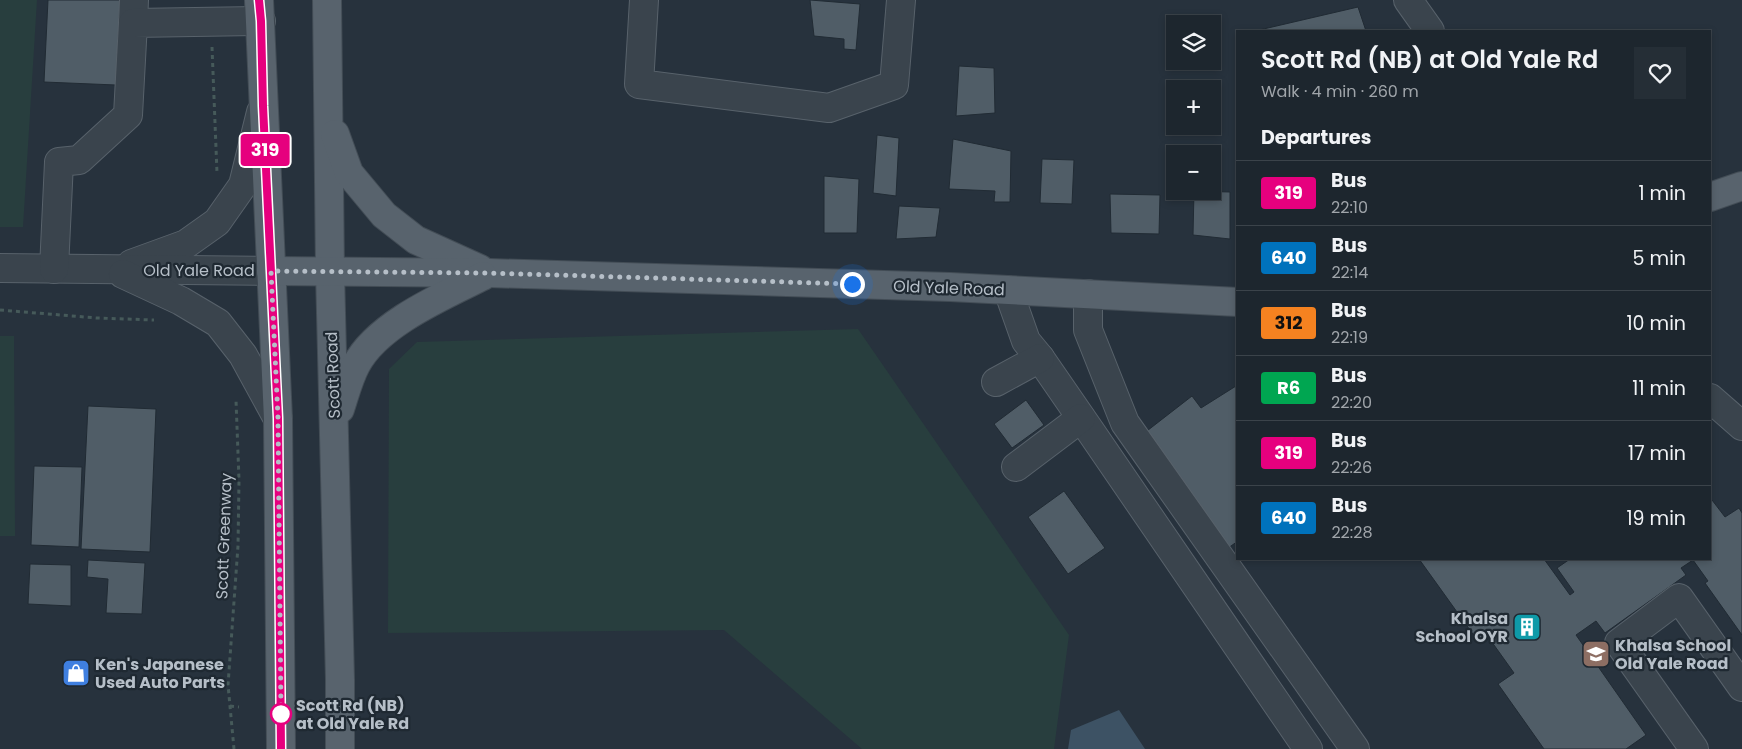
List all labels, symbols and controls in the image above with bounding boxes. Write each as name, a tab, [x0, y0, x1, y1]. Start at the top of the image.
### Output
map controls	[1166, 15, 1221, 200]
button: layers	[1166, 15, 1221, 70]
text: Scott Rd (NB) at Old Yale Rd	[1261, 43, 1598, 76]
button: heart	[1634, 47, 1686, 99]
button: +	[1166, 80, 1221, 135]
text: Walk · 4 min · 260 m	[1261, 80, 1419, 103]
text: Departures	[1261, 124, 1371, 151]
line badge: 319	[236, 134, 294, 166]
text: 319	[251, 137, 279, 162]
button: −	[1166, 145, 1221, 200]
text: Bus	[1331, 167, 1367, 194]
text: 319	[1274, 180, 1303, 205]
text: 1 min	[1638, 180, 1686, 207]
text: 22:10	[1331, 196, 1368, 219]
text: Bus	[1331, 232, 1367, 259]
text: 640	[1271, 245, 1306, 270]
text: 5 min	[1633, 245, 1686, 272]
street label: Old Yale Road	[143, 259, 255, 282]
text: 22:14	[1331, 261, 1368, 284]
your location	[840, 272, 865, 297]
street label: Old Yale Road	[893, 275, 1005, 301]
text: Bus	[1331, 297, 1367, 324]
text: 312	[1275, 310, 1302, 335]
text: 10 min	[1627, 310, 1686, 337]
text: 22:19	[1331, 326, 1368, 349]
street label: Scott Road	[320, 331, 346, 419]
text: Bus	[1331, 362, 1367, 389]
text: R6	[1277, 375, 1300, 400]
text: 11 min	[1632, 375, 1686, 402]
text: 22:20	[1331, 391, 1372, 414]
text: Bus	[1331, 427, 1367, 454]
text: 319	[1274, 440, 1303, 465]
text: 17 min	[1628, 440, 1686, 467]
text: 22:26	[1331, 456, 1372, 479]
street label: Scott Greenway	[210, 472, 238, 600]
text: Bus	[1331, 492, 1367, 519]
text: 640	[1271, 505, 1306, 530]
text: 19 min	[1626, 505, 1686, 532]
text: 22:28	[1331, 521, 1373, 544]
place label: Khalsa School OYR	[1415, 607, 1508, 648]
building icon: Khalsa School OYR	[1512, 612, 1542, 642]
place label: Khalsa School Old Yale Road	[1615, 634, 1731, 675]
school or university icon: Khalsa School Old Yale Road	[1581, 639, 1611, 669]
place label: Ken's Japanese Used Auto Parts	[95, 653, 225, 694]
shop icon: Ken's Japanese Used Auto Parts	[61, 658, 91, 688]
place label: Scott Rd (NB) at Old Yale Rd	[296, 694, 409, 735]
marker: Scott Rd (NB) at Old Yale Rd	[270, 703, 292, 725]

